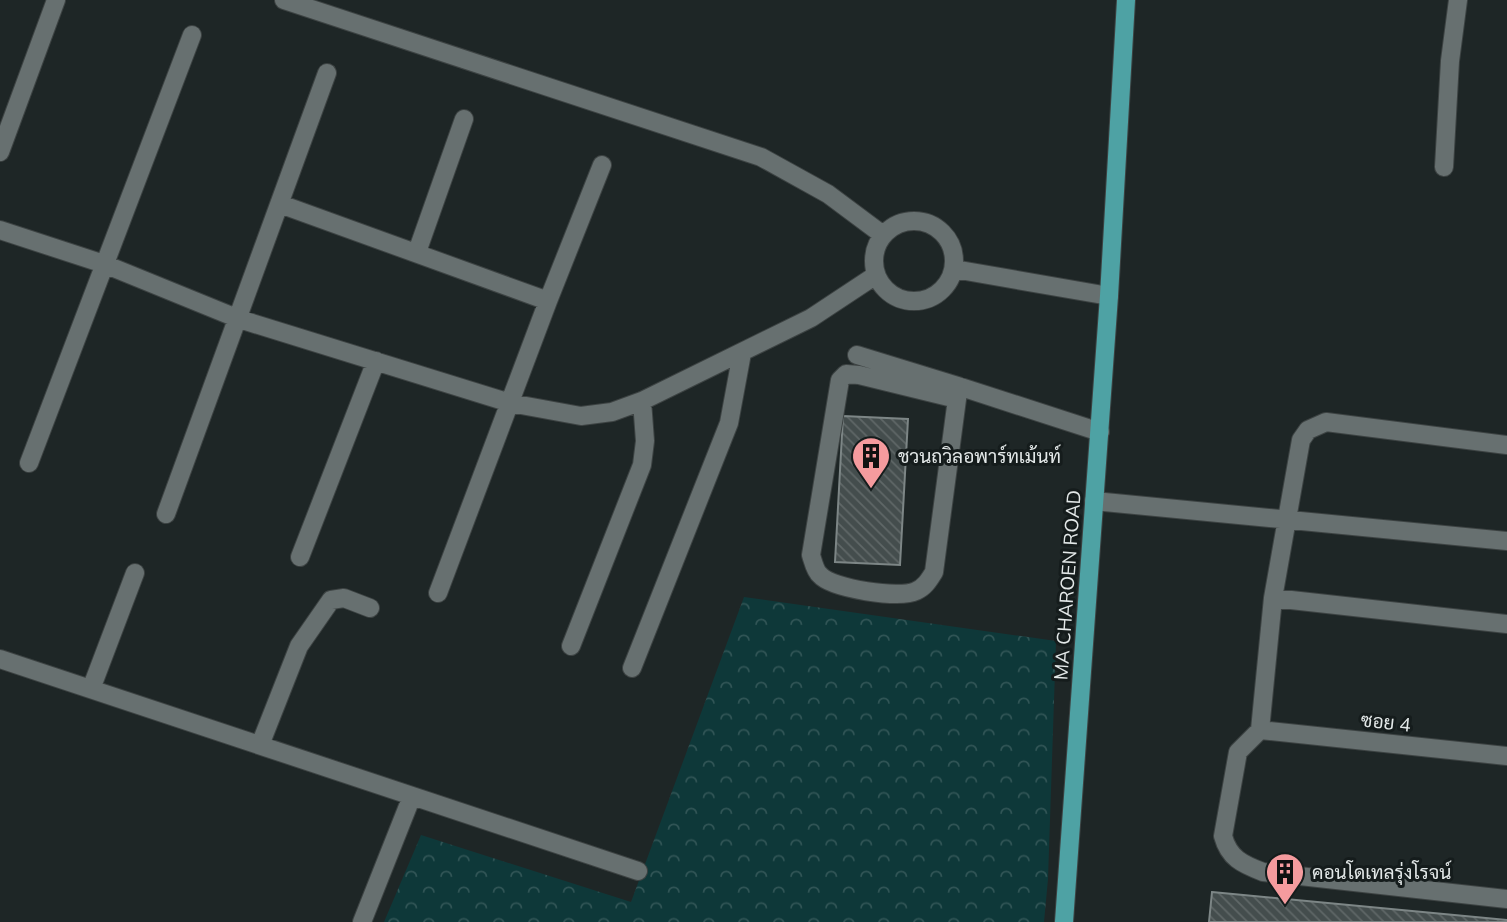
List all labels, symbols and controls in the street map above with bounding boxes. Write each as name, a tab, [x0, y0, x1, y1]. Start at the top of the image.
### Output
building icon: ชวนถวิลอพาร์ทเม้นท์	[850, 435, 892, 490]
place label: ชวนถวิลอพาร์ทเม้นท์	[898, 444, 1061, 468]
street label: MA CHAROEN ROAD	[1048, 489, 1086, 681]
street label: ซอย 4	[1360, 707, 1412, 737]
building icon: คอนโดเทลรุ่งโรจน์	[1264, 851, 1306, 906]
place label: คอนโดเทลรุ่งโรจน์	[1312, 860, 1451, 885]

